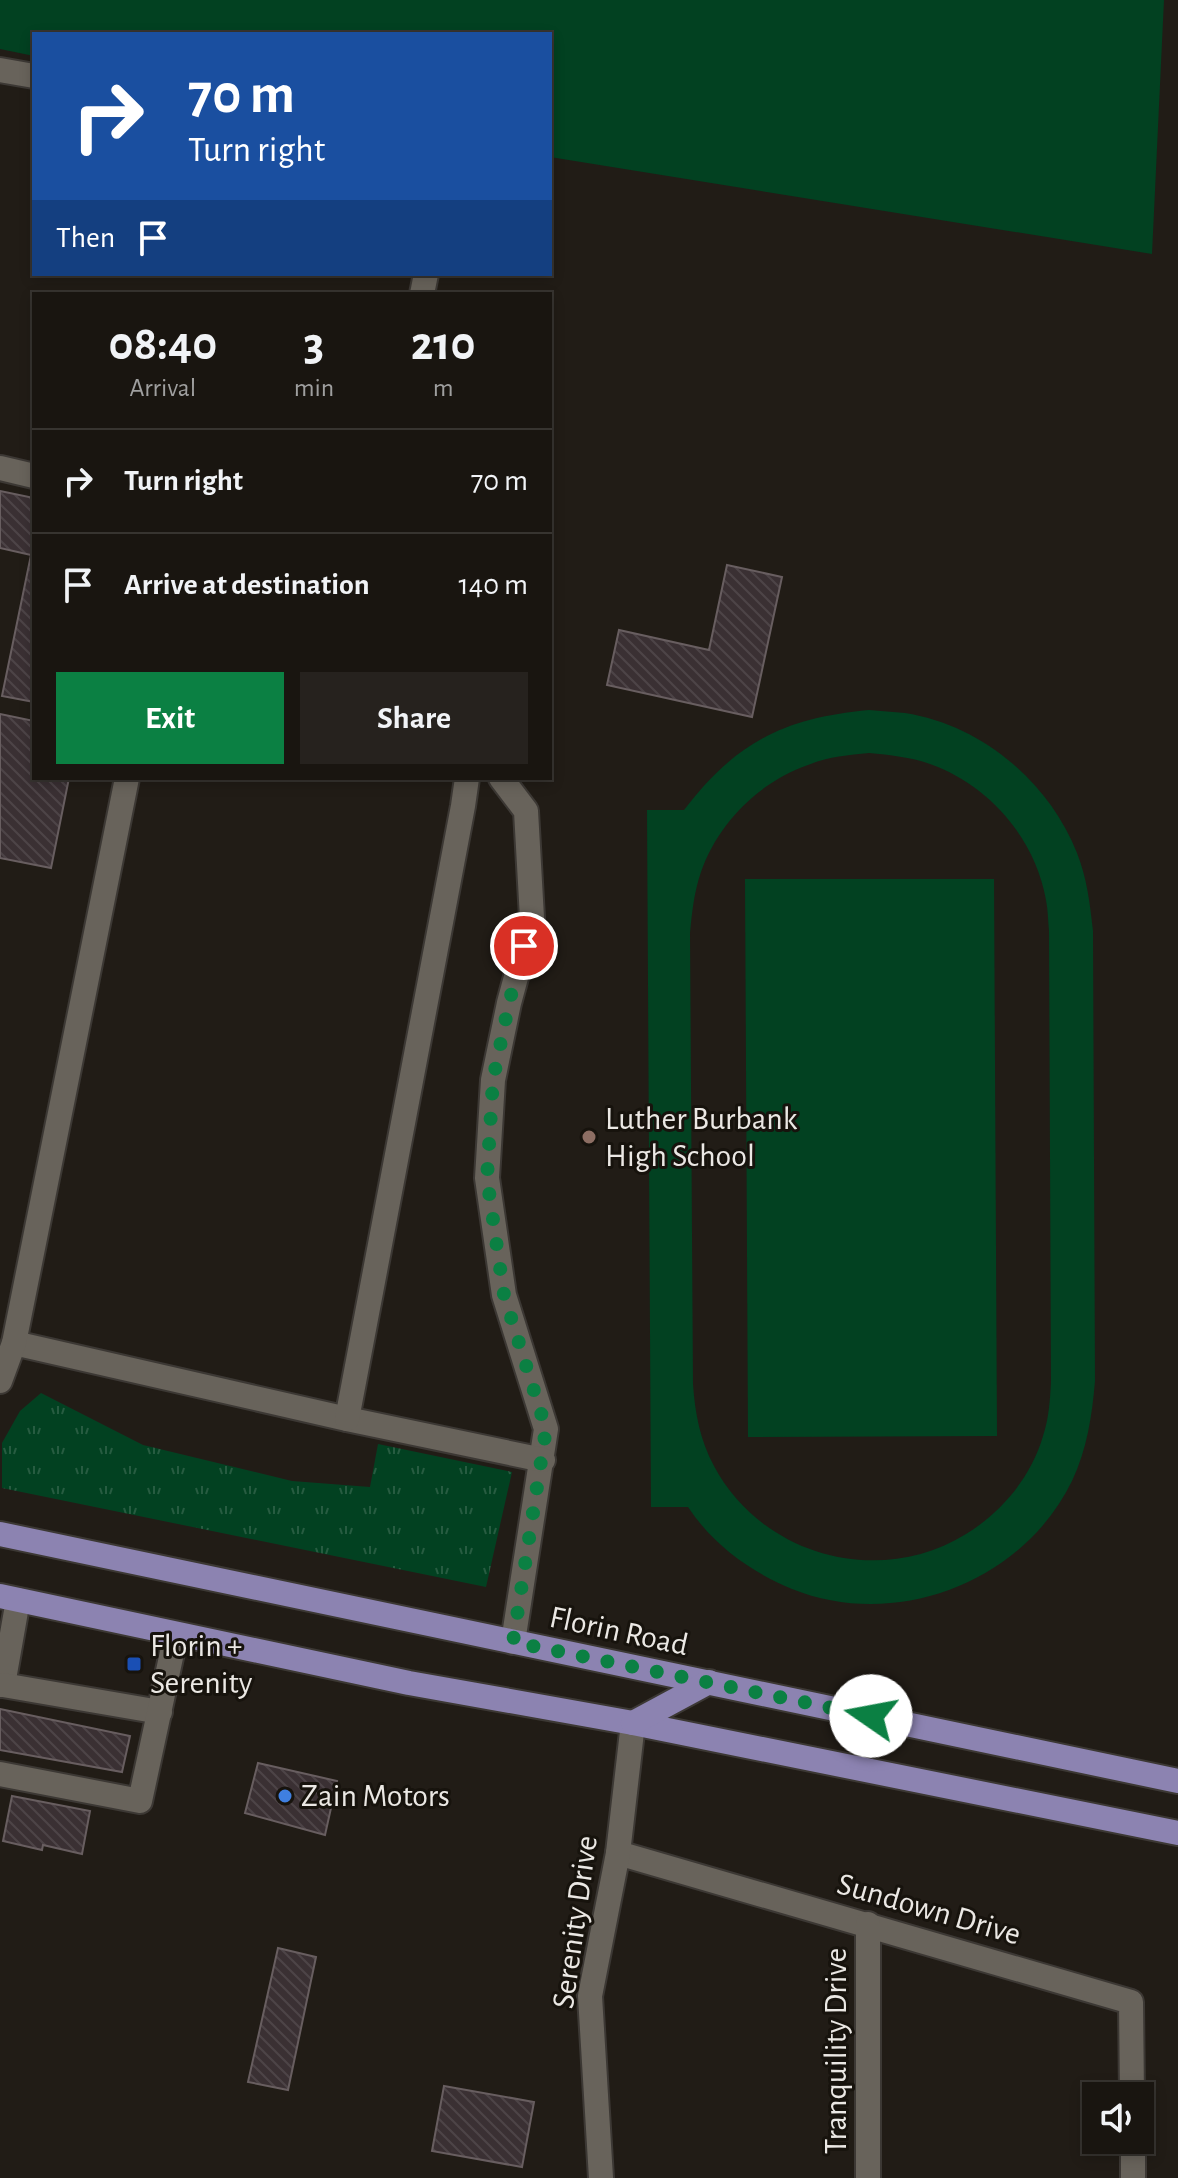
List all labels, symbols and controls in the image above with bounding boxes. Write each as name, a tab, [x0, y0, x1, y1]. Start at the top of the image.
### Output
icon: right	[56, 64, 160, 168]
text: 70 m	[188, 67, 295, 123]
text: Turn right	[188, 132, 325, 168]
icon: arrive	[131, 216, 175, 260]
text: Then	[56, 223, 115, 253]
text: 08:40	[108, 321, 217, 369]
text: 3	[304, 321, 324, 369]
text: 210	[411, 321, 476, 369]
text: Arrival	[129, 375, 196, 401]
text: min	[294, 375, 334, 401]
text: m	[433, 375, 454, 401]
icon: right	[56, 459, 100, 503]
text: Turn right	[124, 466, 243, 496]
text: 70 m	[471, 466, 528, 496]
icon: arrive	[56, 563, 100, 607]
text: Arrive at destination	[124, 570, 370, 600]
text: 140 m	[458, 570, 528, 600]
button: Exit	[56, 672, 284, 764]
button: Share	[300, 672, 528, 764]
pin	[490, 912, 558, 980]
icon: arrive	[502, 924, 546, 968]
place label: Luther Burbank High School	[605, 1103, 798, 1172]
marker: Luther Burbank High School	[580, 1128, 598, 1146]
street label: Florin Road	[547, 1601, 691, 1661]
place label: Florin + Serenity	[150, 1630, 253, 1699]
marker: Florin + Serenity	[125, 1655, 143, 1673]
position arrow	[829, 1674, 913, 1758]
place label: Zain Motors	[301, 1780, 450, 1812]
marker: Zain Motors	[276, 1787, 294, 1805]
street label: Serenity Drive	[547, 1833, 603, 2011]
street label: Sundown Drive	[834, 1868, 1024, 1950]
street label: Tranquility Drive	[820, 1948, 852, 2154]
map controls	[1082, 2082, 1154, 2154]
button: sound	[1082, 2082, 1154, 2154]

